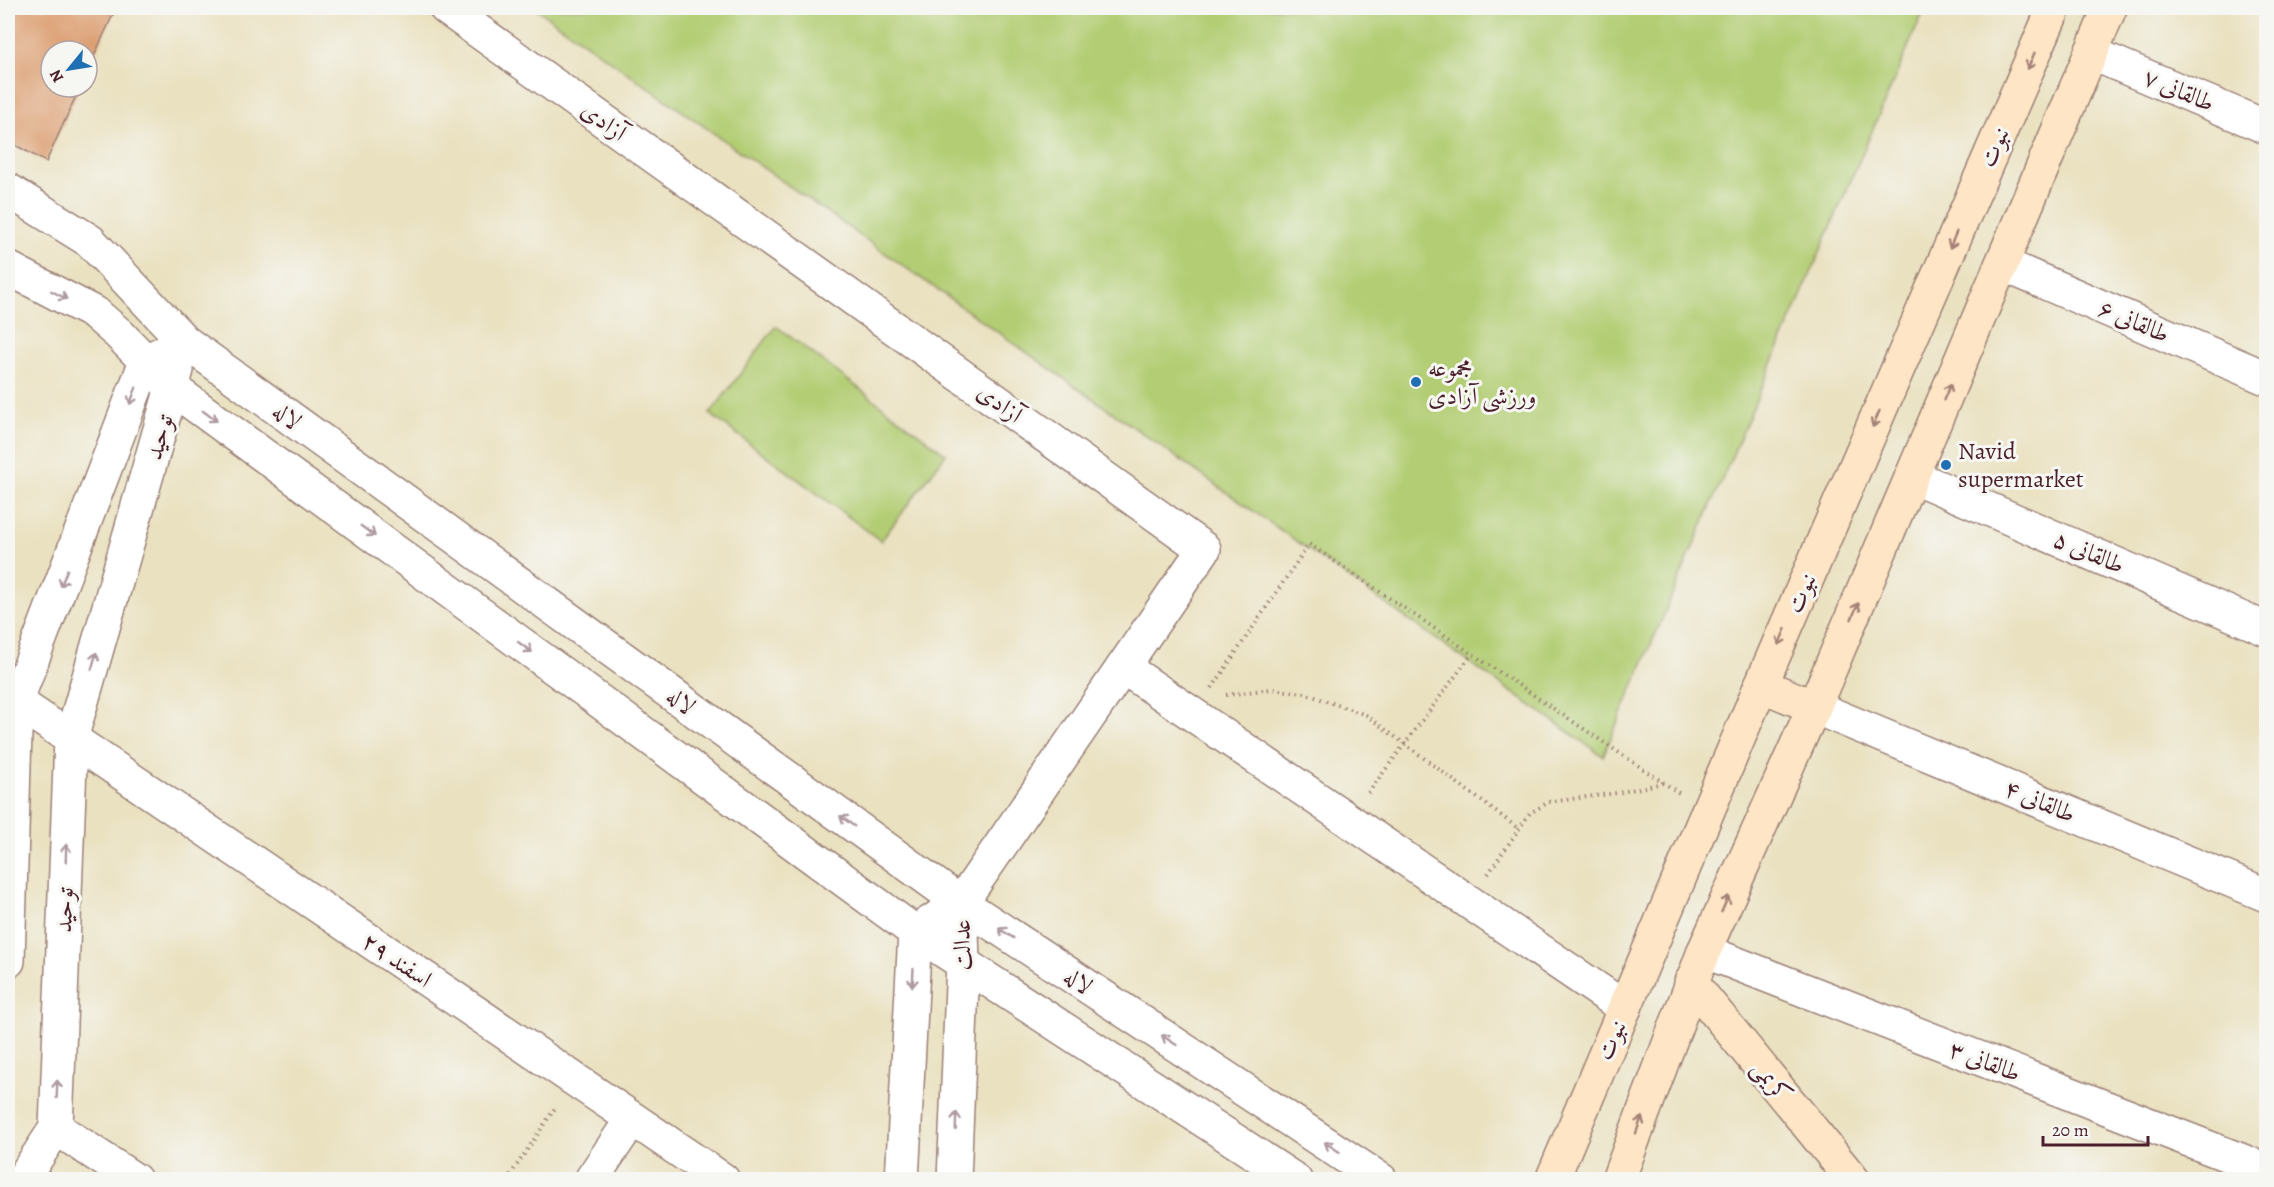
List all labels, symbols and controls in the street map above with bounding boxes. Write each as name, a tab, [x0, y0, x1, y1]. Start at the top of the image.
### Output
north arrow	[39, 39, 99, 99]
one-way arrow	[2024, 52, 2036, 70]
street label: طالقانی ۷	[2139, 61, 2219, 119]
text: N	[44, 65, 69, 87]
street label: آزادی	[575, 94, 636, 150]
street label: نبوت	[1971, 122, 2017, 172]
one-way arrow	[1947, 231, 1958, 249]
one-way arrow	[50, 290, 68, 301]
street label: طالقانی ۶	[2094, 292, 2174, 350]
place label: مجموعه ورزشی آزادی	[1428, 352, 1536, 413]
marker: مجموعه ورزشی آزادی	[1409, 375, 1423, 389]
street label: آزادی	[971, 376, 1032, 432]
one-way arrow	[1942, 384, 1953, 402]
one-way arrow	[127, 386, 138, 404]
street label: لاله	[266, 395, 308, 437]
street label: توحید	[137, 410, 181, 463]
one-way arrow	[202, 410, 218, 423]
one-way arrow	[1870, 410, 1881, 428]
place label: Navid supermarket	[1958, 435, 2084, 495]
marker: Navid supermarket	[1939, 458, 1953, 472]
street label: طالقانی ۵	[2049, 523, 2129, 581]
one-way arrow	[359, 525, 375, 538]
one-way arrow	[58, 568, 69, 587]
street label: نبوت	[1778, 568, 1824, 618]
one-way arrow	[1850, 602, 1861, 620]
one-way arrow	[1776, 627, 1787, 645]
one-way arrow	[517, 640, 533, 653]
one-way arrow	[88, 652, 100, 671]
street label: لاله	[660, 680, 702, 722]
street label: طالقانی ۴	[2000, 772, 2080, 830]
one-way arrow	[839, 815, 855, 827]
one-way arrow	[61, 843, 72, 863]
street label: توحید	[47, 886, 81, 933]
one-way arrow	[1720, 896, 1732, 914]
street label: عدالت	[946, 919, 978, 971]
street label: ۲۹ اسفند	[356, 925, 438, 995]
one-way arrow	[998, 927, 1015, 939]
street label: لاله	[1057, 960, 1099, 1002]
one-way arrow	[907, 968, 918, 988]
street label: نبوت	[1588, 1015, 1634, 1065]
street label: طالقانی ۳	[1945, 1033, 2025, 1089]
one-way arrow	[1161, 1034, 1178, 1046]
street label: کریمی	[1744, 1053, 1799, 1110]
one-way arrow	[52, 1080, 63, 1100]
scale bar	[2043, 1109, 2148, 1147]
one-way arrow	[951, 1112, 962, 1132]
one-way arrow	[1634, 1116, 1645, 1135]
text: 20 m	[2052, 1118, 2089, 1142]
one-way arrow	[1324, 1141, 1341, 1153]

